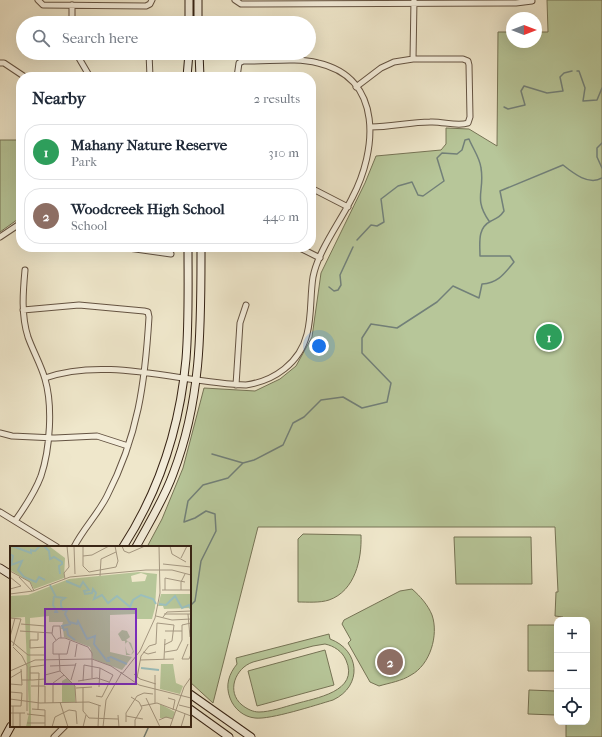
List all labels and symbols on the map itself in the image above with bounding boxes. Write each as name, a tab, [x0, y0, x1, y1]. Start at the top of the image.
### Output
north arrow	[506, 12, 542, 48]
pin: 1	[536, 322, 562, 352]
your location	[309, 336, 329, 356]
inset map	[10, 546, 191, 727]
pin: 2	[377, 647, 403, 677]

